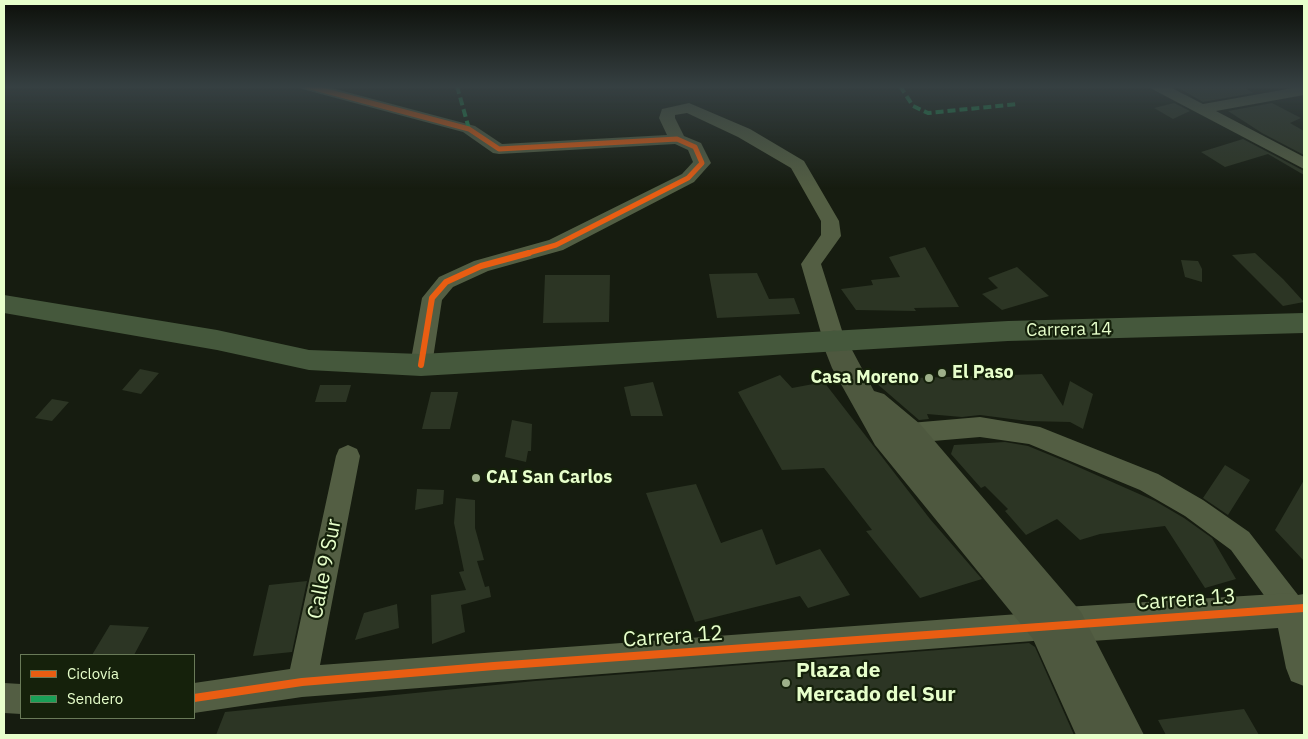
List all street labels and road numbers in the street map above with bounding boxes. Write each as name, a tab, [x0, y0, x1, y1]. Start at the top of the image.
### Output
street label: Carrera 14	[1026, 318, 1112, 342]
street label: Calle 9 Sur	[303, 517, 347, 621]
street label: Carrera 13	[1135, 584, 1237, 616]
street label: Carrera 12	[622, 621, 724, 653]

